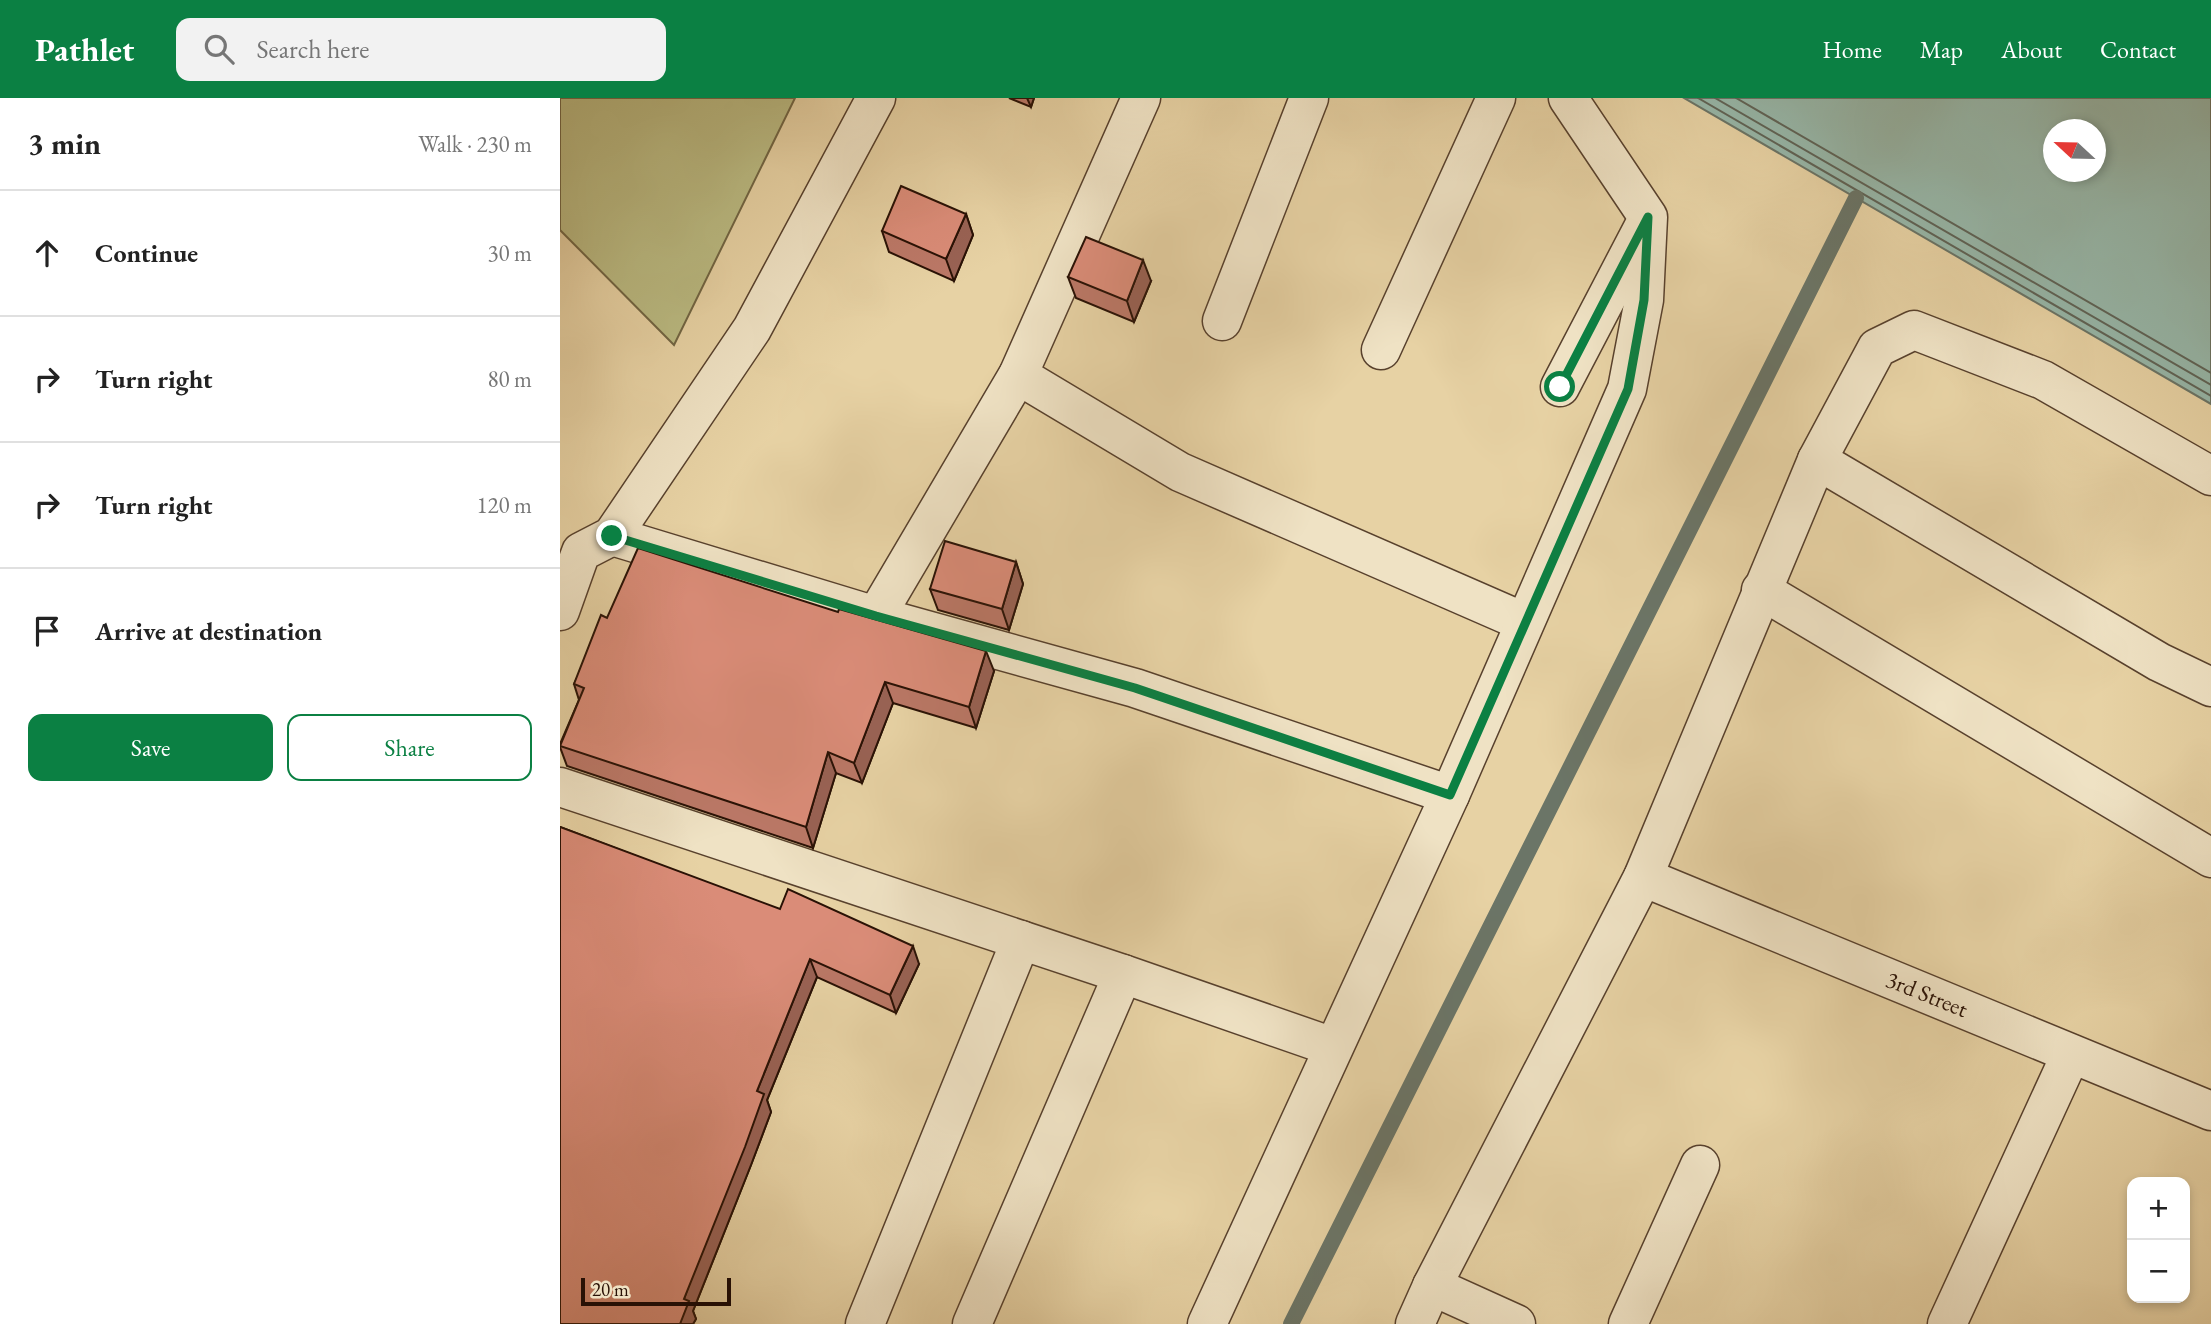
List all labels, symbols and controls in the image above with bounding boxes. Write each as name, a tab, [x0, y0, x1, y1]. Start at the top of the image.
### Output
search box	[176, 18, 666, 81]
text: Pathlet	[35, 28, 134, 71]
icon: search	[200, 30, 238, 68]
text: Search here	[256, 32, 369, 66]
text: Home	[1822, 34, 1882, 65]
text: Map	[1920, 34, 1963, 65]
text: About	[2001, 34, 2062, 65]
text: Contact	[2100, 34, 2176, 65]
north arrow	[2043, 119, 2106, 182]
text: 3 min	[28, 124, 101, 163]
text: Walk · 230 m	[418, 129, 532, 159]
icon: ahead	[28, 234, 66, 272]
text: Continue	[95, 236, 198, 270]
text: 30 m	[487, 238, 532, 268]
icon: right	[28, 360, 66, 398]
text: Turn right	[95, 362, 213, 396]
text: 80 m	[487, 364, 532, 394]
route start	[1544, 371, 1575, 402]
icon: right	[28, 486, 66, 524]
text: Turn right	[95, 488, 213, 522]
text: 120 m	[476, 490, 532, 520]
route end	[596, 520, 627, 551]
icon: arrive	[28, 612, 66, 650]
text: Arrive at destination	[95, 614, 322, 648]
button: Save	[28, 714, 273, 781]
button: Share	[287, 714, 532, 781]
street label: 3rd Street	[1882, 964, 1973, 1024]
map controls	[2127, 1177, 2190, 1303]
button: +	[2127, 1177, 2190, 1240]
button: −	[2127, 1240, 2190, 1303]
scale bar	[581, 1275, 732, 1307]
text: 20 m	[592, 1277, 629, 1302]

